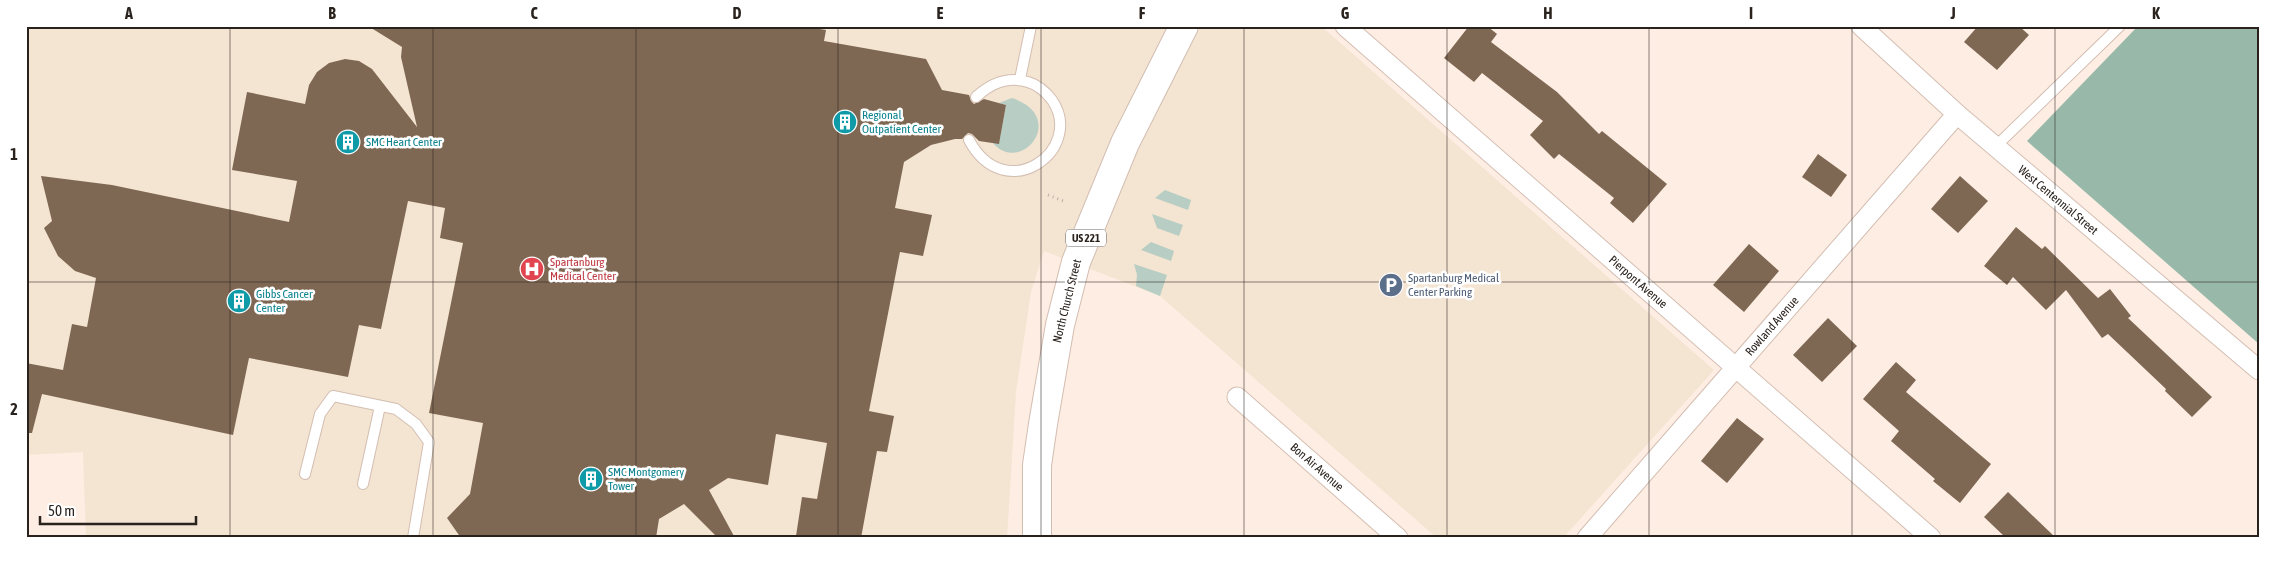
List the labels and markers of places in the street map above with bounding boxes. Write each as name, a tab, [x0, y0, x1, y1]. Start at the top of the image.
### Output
place label: Regional Outpatient Center	[862, 108, 942, 136]
building icon: Regional Outpatient Center	[832, 109, 858, 135]
building icon: SMC Heart Center	[335, 129, 361, 155]
place label: SMC Heart Center	[366, 135, 442, 149]
place label: Spartanburg Medical Center	[550, 255, 616, 283]
hospital icon: Spartanburg Medical Center	[519, 256, 545, 282]
place label: Spartanburg Medical Center Parking	[1408, 271, 1500, 299]
parking icon: Spartanburg Medical Center Parking	[1378, 272, 1404, 298]
place label: Gibbs Cancer Center	[256, 287, 313, 315]
building icon: Gibbs Cancer Center	[226, 288, 252, 314]
place label: SMC Montgomery Tower	[608, 465, 684, 493]
building icon: SMC Montgomery Tower	[578, 466, 604, 492]

